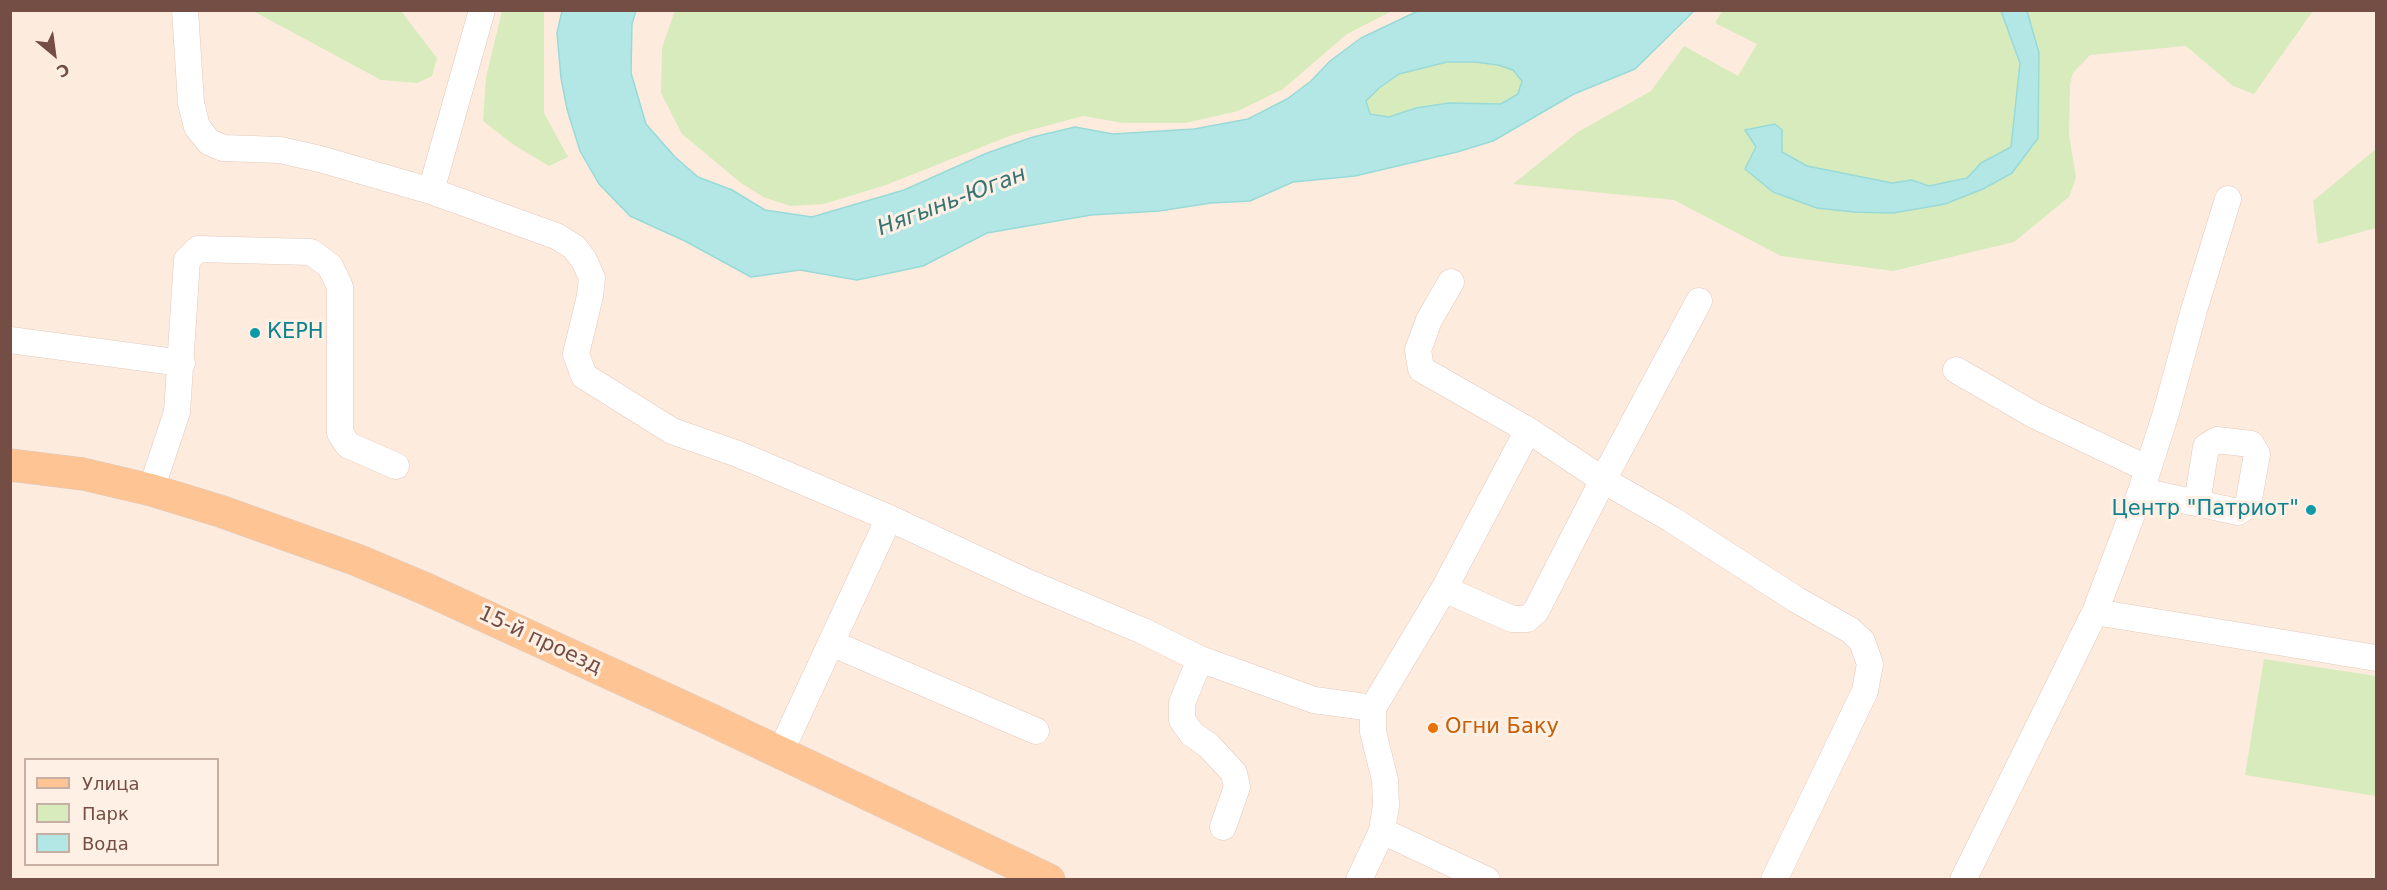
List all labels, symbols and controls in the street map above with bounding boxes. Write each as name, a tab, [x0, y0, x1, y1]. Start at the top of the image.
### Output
north arrow	[24, 24, 84, 84]
text: С	[53, 59, 73, 81]
water label: Нягынь-Юган	[874, 162, 1030, 242]
place label: КЕРН	[267, 320, 324, 346]
marker: КЕРН	[248, 326, 262, 340]
place label: Центр "Патриот"	[2112, 497, 2299, 523]
marker: Центр "Патриот"	[2304, 503, 2318, 517]
street label: 15-й проезд	[474, 601, 606, 681]
place label: Огни Баку	[1445, 715, 1559, 741]
marker: Огни Баку	[1426, 721, 1440, 735]
legend	[24, 758, 219, 866]
text: Улица	[82, 773, 139, 794]
text: Парк	[82, 803, 129, 824]
text: Вода	[82, 833, 129, 854]

